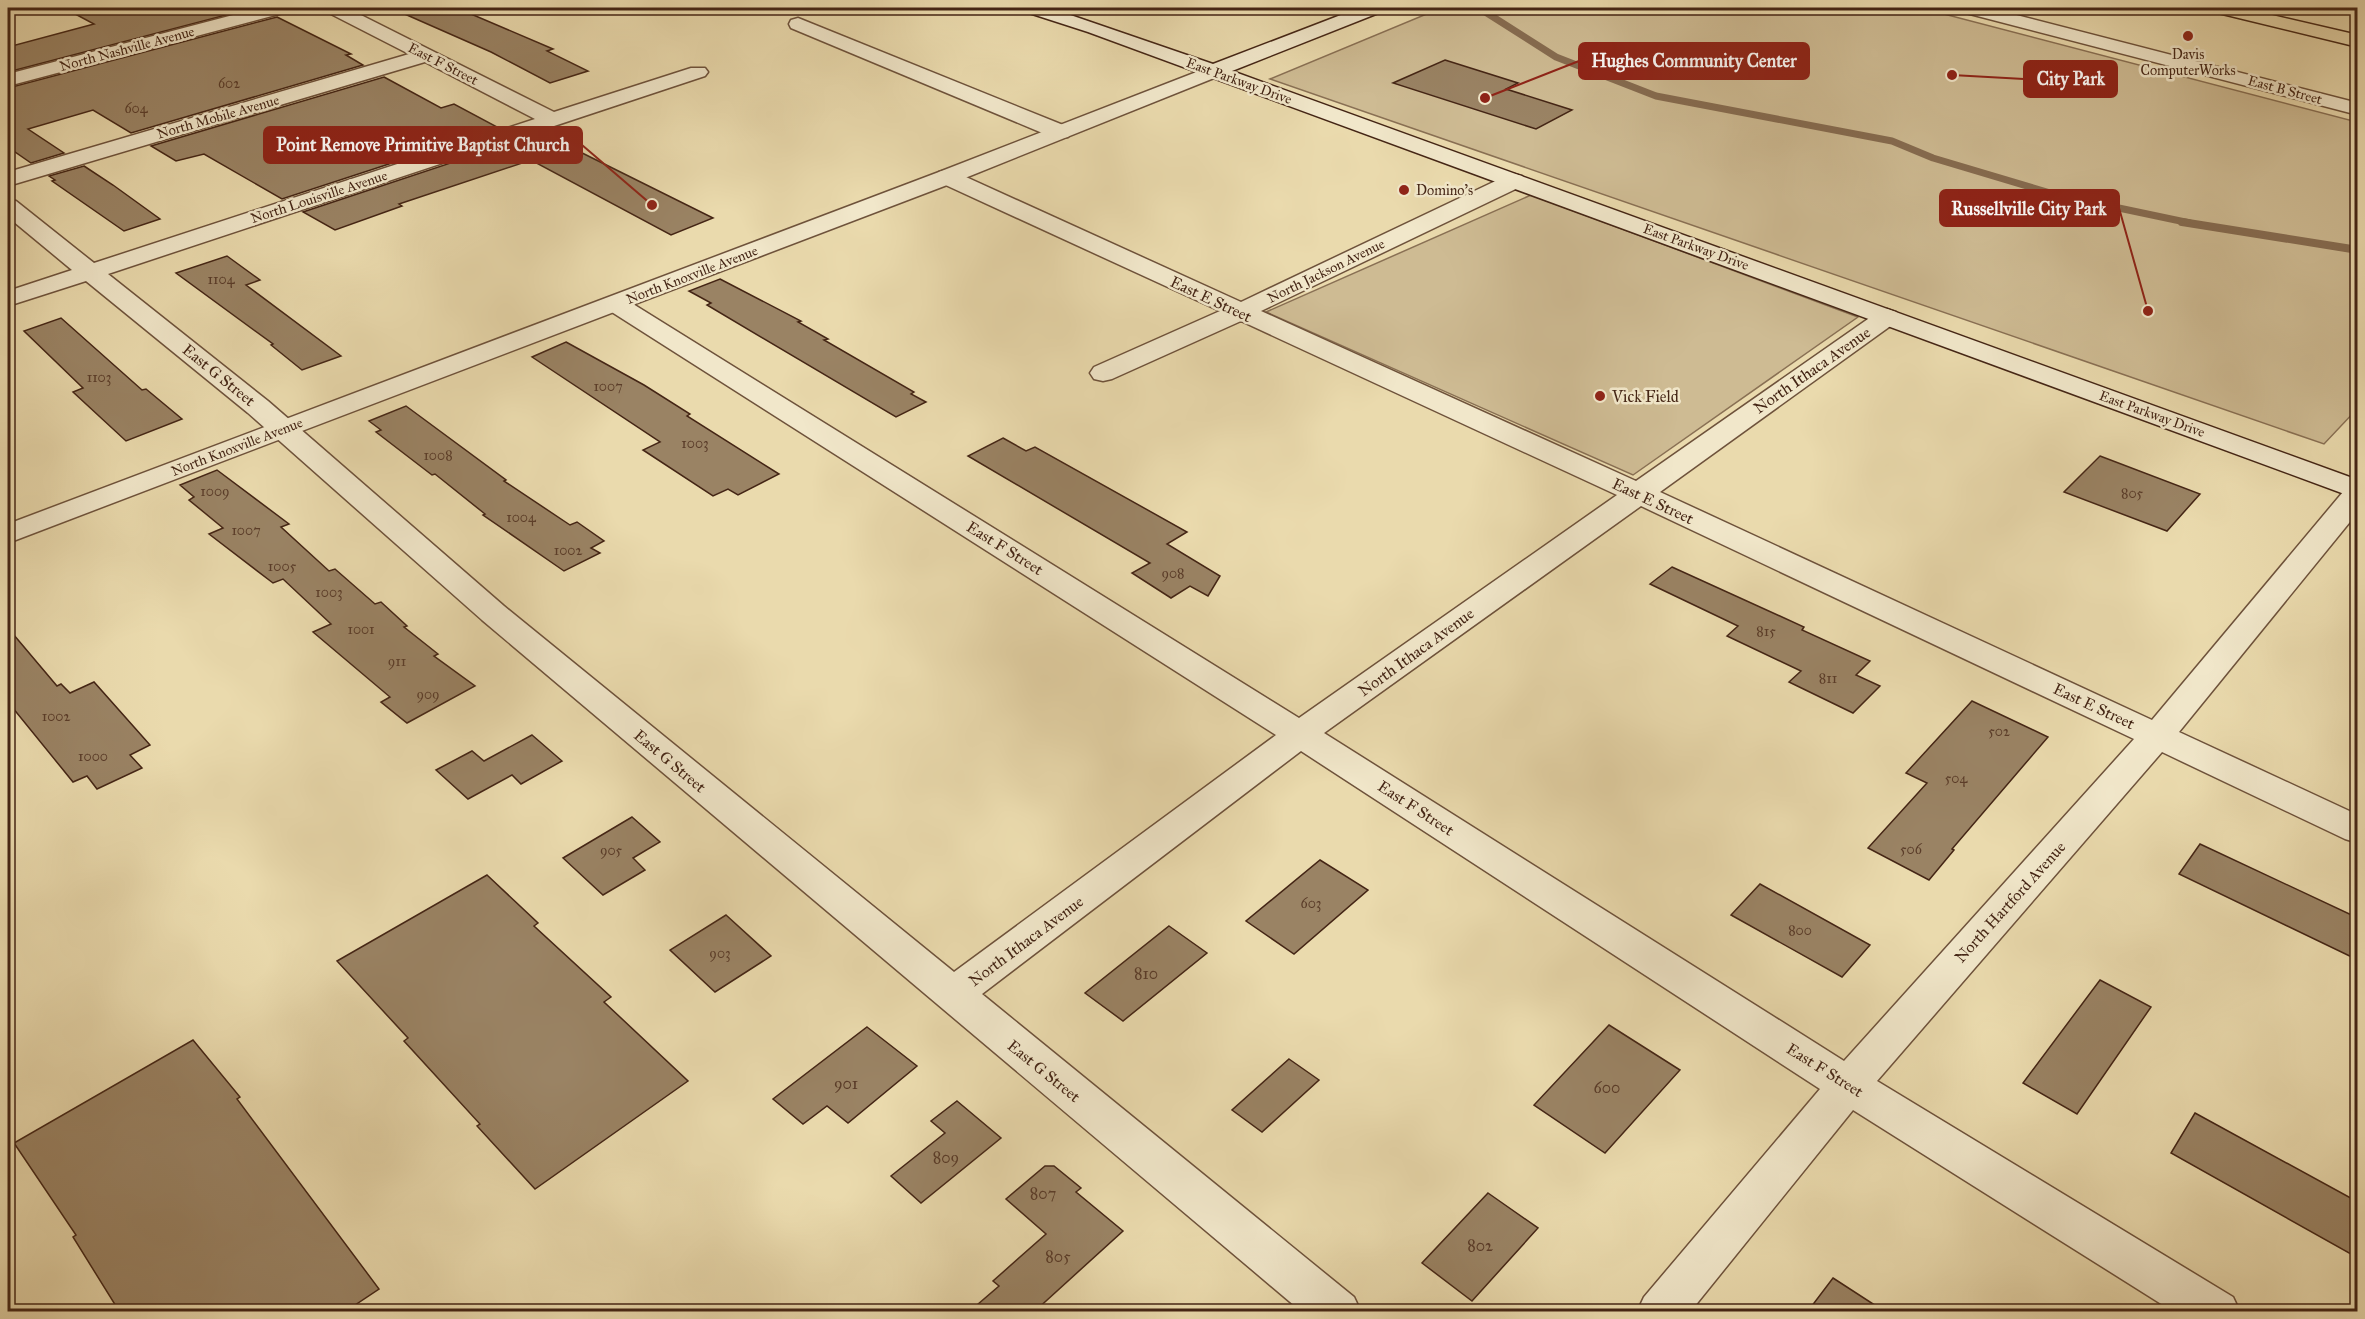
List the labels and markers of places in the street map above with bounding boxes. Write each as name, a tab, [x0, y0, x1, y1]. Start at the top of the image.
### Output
marker: Davis ComputerWorks	[2181, 29, 2195, 43]
callout: Hughes Community Center	[1579, 43, 1809, 79]
place label: Davis ComputerWorks	[2140, 46, 2236, 79]
callout: City Park	[2024, 61, 2117, 97]
callout: Point Remove Primitive Baptist Church	[264, 127, 582, 163]
place label: Domino's	[1416, 182, 1473, 199]
marker: Domino's	[1397, 183, 1411, 197]
callout: Russellville City Park	[1940, 190, 2119, 226]
place label: Vick Field	[1611, 387, 1679, 406]
marker: Vick Field	[1593, 389, 1607, 403]

